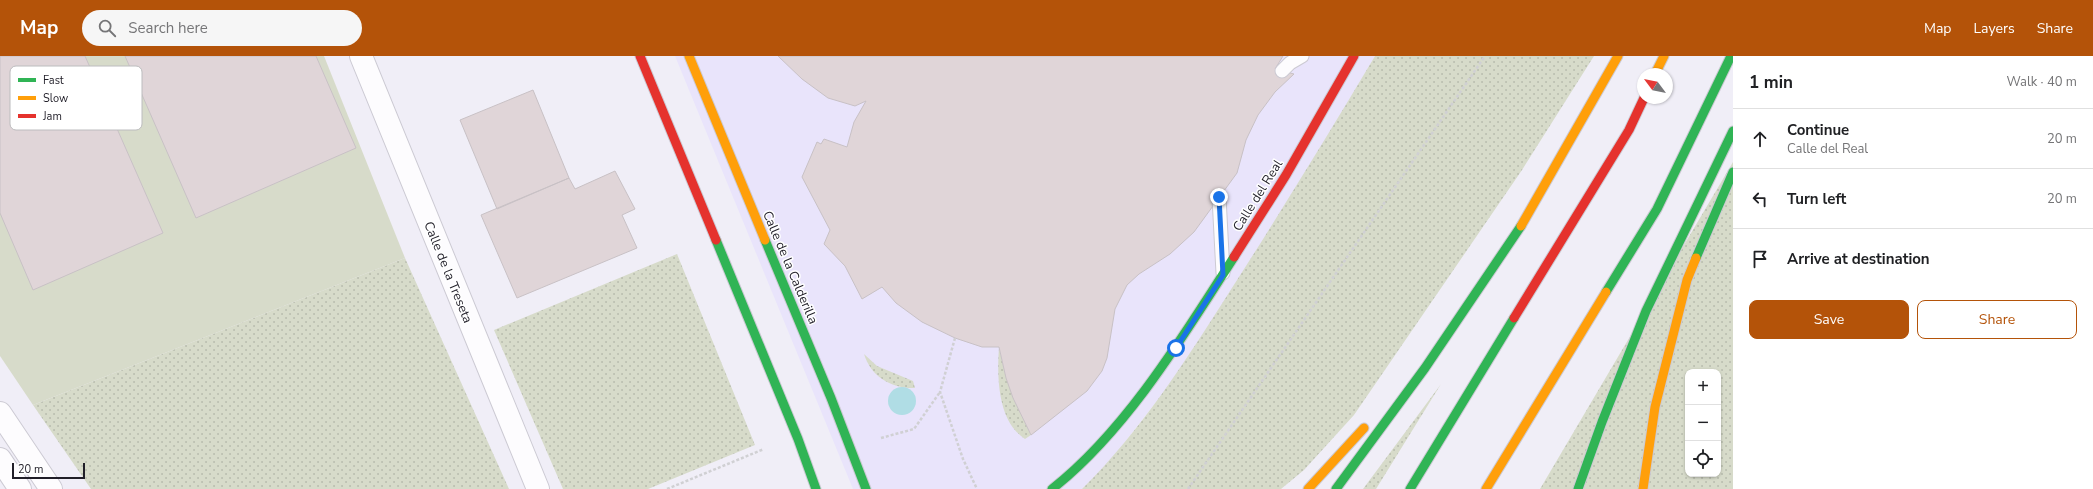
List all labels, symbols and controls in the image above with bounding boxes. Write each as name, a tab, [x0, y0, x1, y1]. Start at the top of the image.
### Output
search box	[82, 10, 362, 46]
text: Map	[20, 15, 58, 41]
icon: search	[96, 17, 118, 39]
text: Search here	[128, 18, 208, 38]
text: Map	[1924, 19, 1951, 38]
text: Layers	[1973, 19, 2015, 38]
text: Share	[2037, 19, 2073, 38]
legend	[10, 66, 142, 130]
north arrow	[1637, 68, 1673, 104]
text: 1 min	[1749, 71, 1793, 94]
text: Fast	[43, 73, 64, 88]
text: Walk · 40 m	[2006, 73, 2077, 91]
text: Slow	[43, 91, 68, 106]
text: Jam	[42, 109, 62, 124]
text: Continue	[1787, 120, 1849, 140]
icon: ahead	[1749, 128, 1771, 150]
text: 20 m	[2047, 130, 2077, 148]
text: Calle del Real	[1787, 140, 1868, 158]
street label: Calle del Real	[1229, 156, 1287, 235]
route end	[1210, 188, 1228, 206]
icon: left	[1749, 188, 1771, 210]
text: Turn left	[1787, 189, 1846, 209]
text: 20 m	[2047, 190, 2077, 208]
street label: Calle de la Calderilla	[758, 208, 822, 327]
street label: Calle de la Treseta	[419, 219, 477, 326]
icon: arrive	[1749, 248, 1771, 270]
text: Arrive at destination	[1787, 249, 1930, 269]
button: Save	[1749, 300, 1909, 339]
button: Share	[1917, 300, 2077, 339]
route start	[1167, 339, 1185, 357]
map controls	[1685, 369, 1721, 477]
button: +	[1685, 369, 1721, 405]
button: −	[1685, 405, 1721, 441]
button: locate	[1685, 441, 1721, 477]
scale bar	[12, 461, 85, 480]
text: 20 m	[18, 462, 43, 477]

